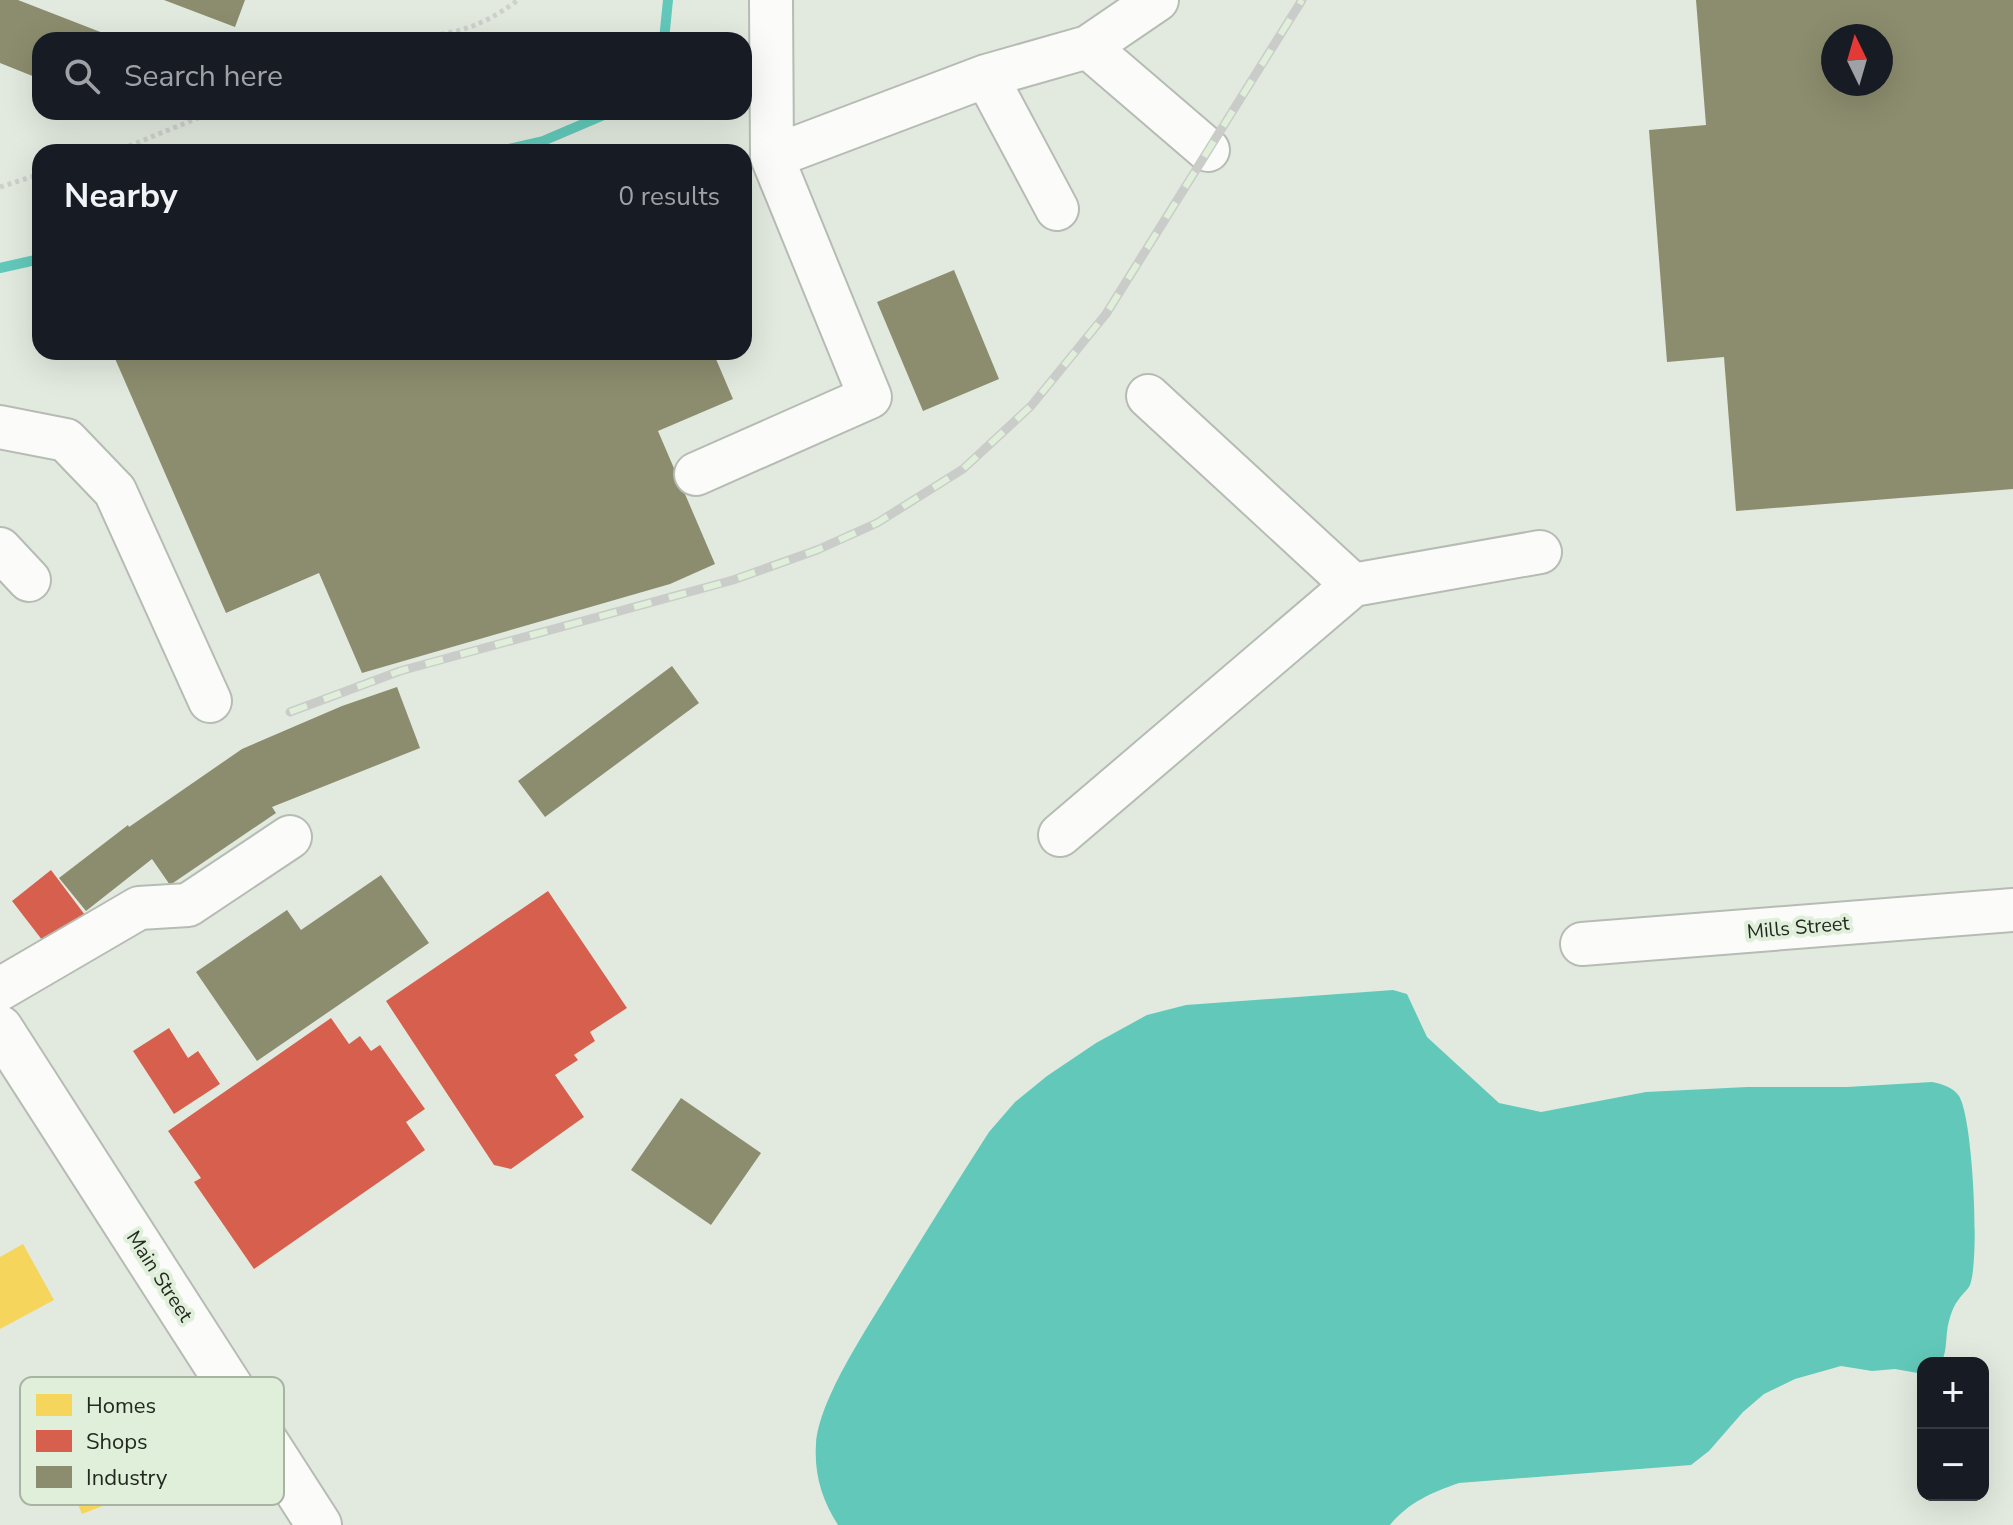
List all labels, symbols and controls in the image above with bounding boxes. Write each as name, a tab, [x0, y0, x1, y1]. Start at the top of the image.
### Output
north arrow	[1821, 24, 1893, 96]
search box	[32, 32, 752, 120]
icon: search	[60, 54, 104, 98]
text: Search here	[124, 56, 283, 97]
text: Nearby	[64, 173, 178, 219]
text: 0 results	[619, 179, 720, 214]
street label: Mills Street	[1746, 909, 1851, 945]
street label: Main Street	[120, 1226, 200, 1328]
map controls	[1917, 1357, 1989, 1501]
button: +	[1917, 1357, 1989, 1429]
legend	[20, 1377, 284, 1505]
text: Homes	[86, 1391, 156, 1421]
text: Shops	[86, 1427, 148, 1457]
button: −	[1917, 1429, 1989, 1501]
text: Industry	[86, 1463, 168, 1493]

